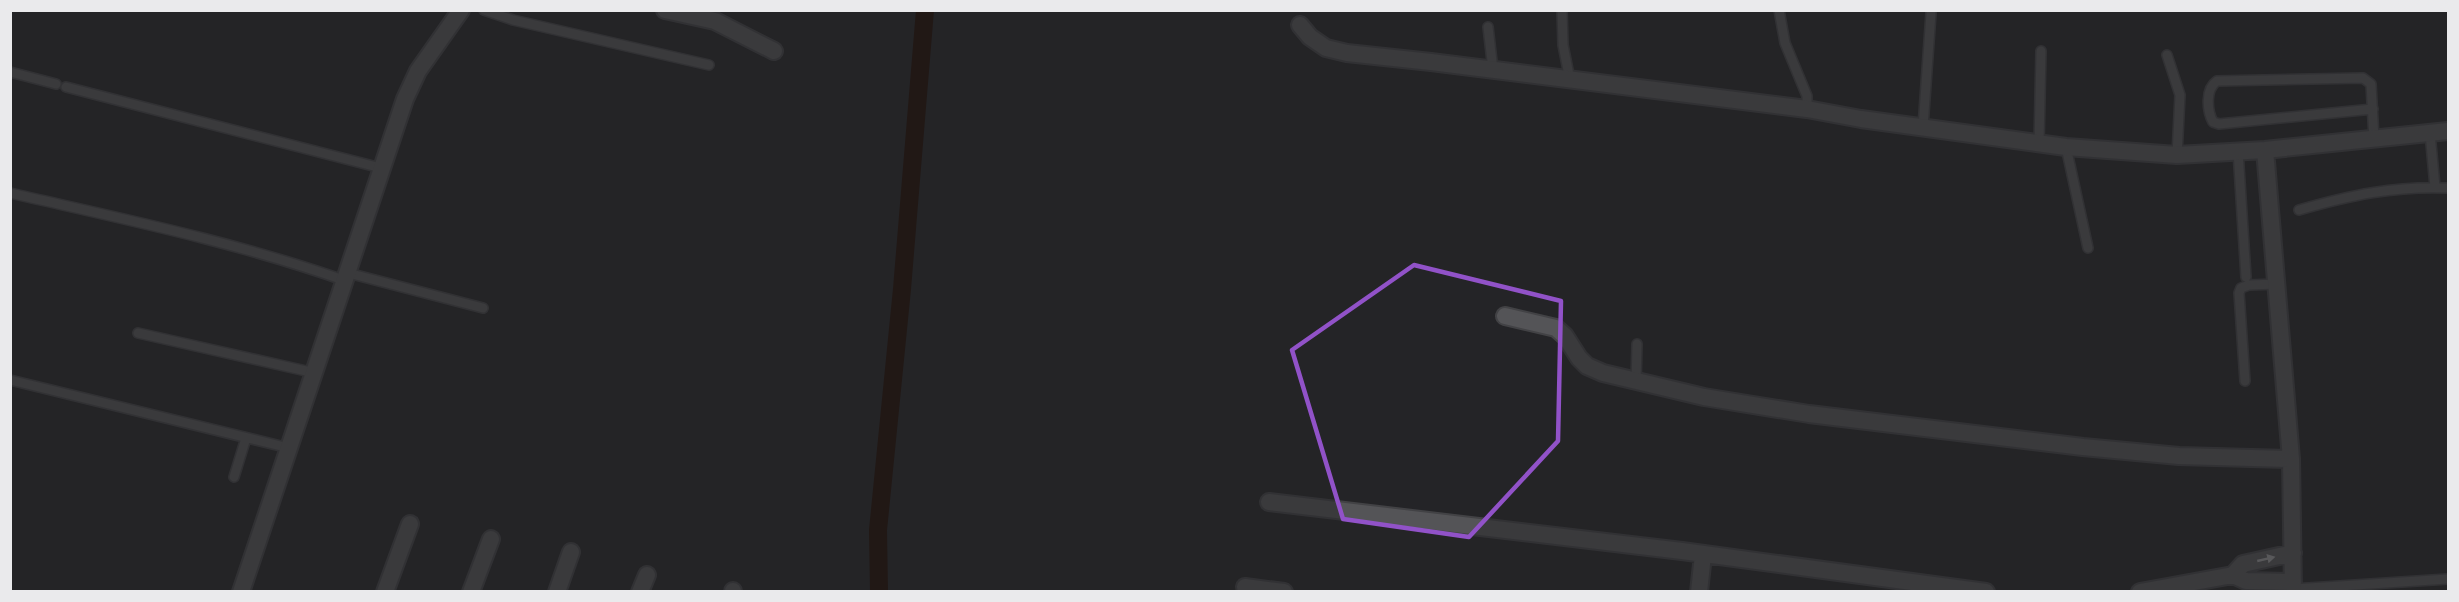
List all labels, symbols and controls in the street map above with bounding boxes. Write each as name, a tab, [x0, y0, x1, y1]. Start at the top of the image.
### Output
one-way arrow	[2257, 554, 2276, 563]

